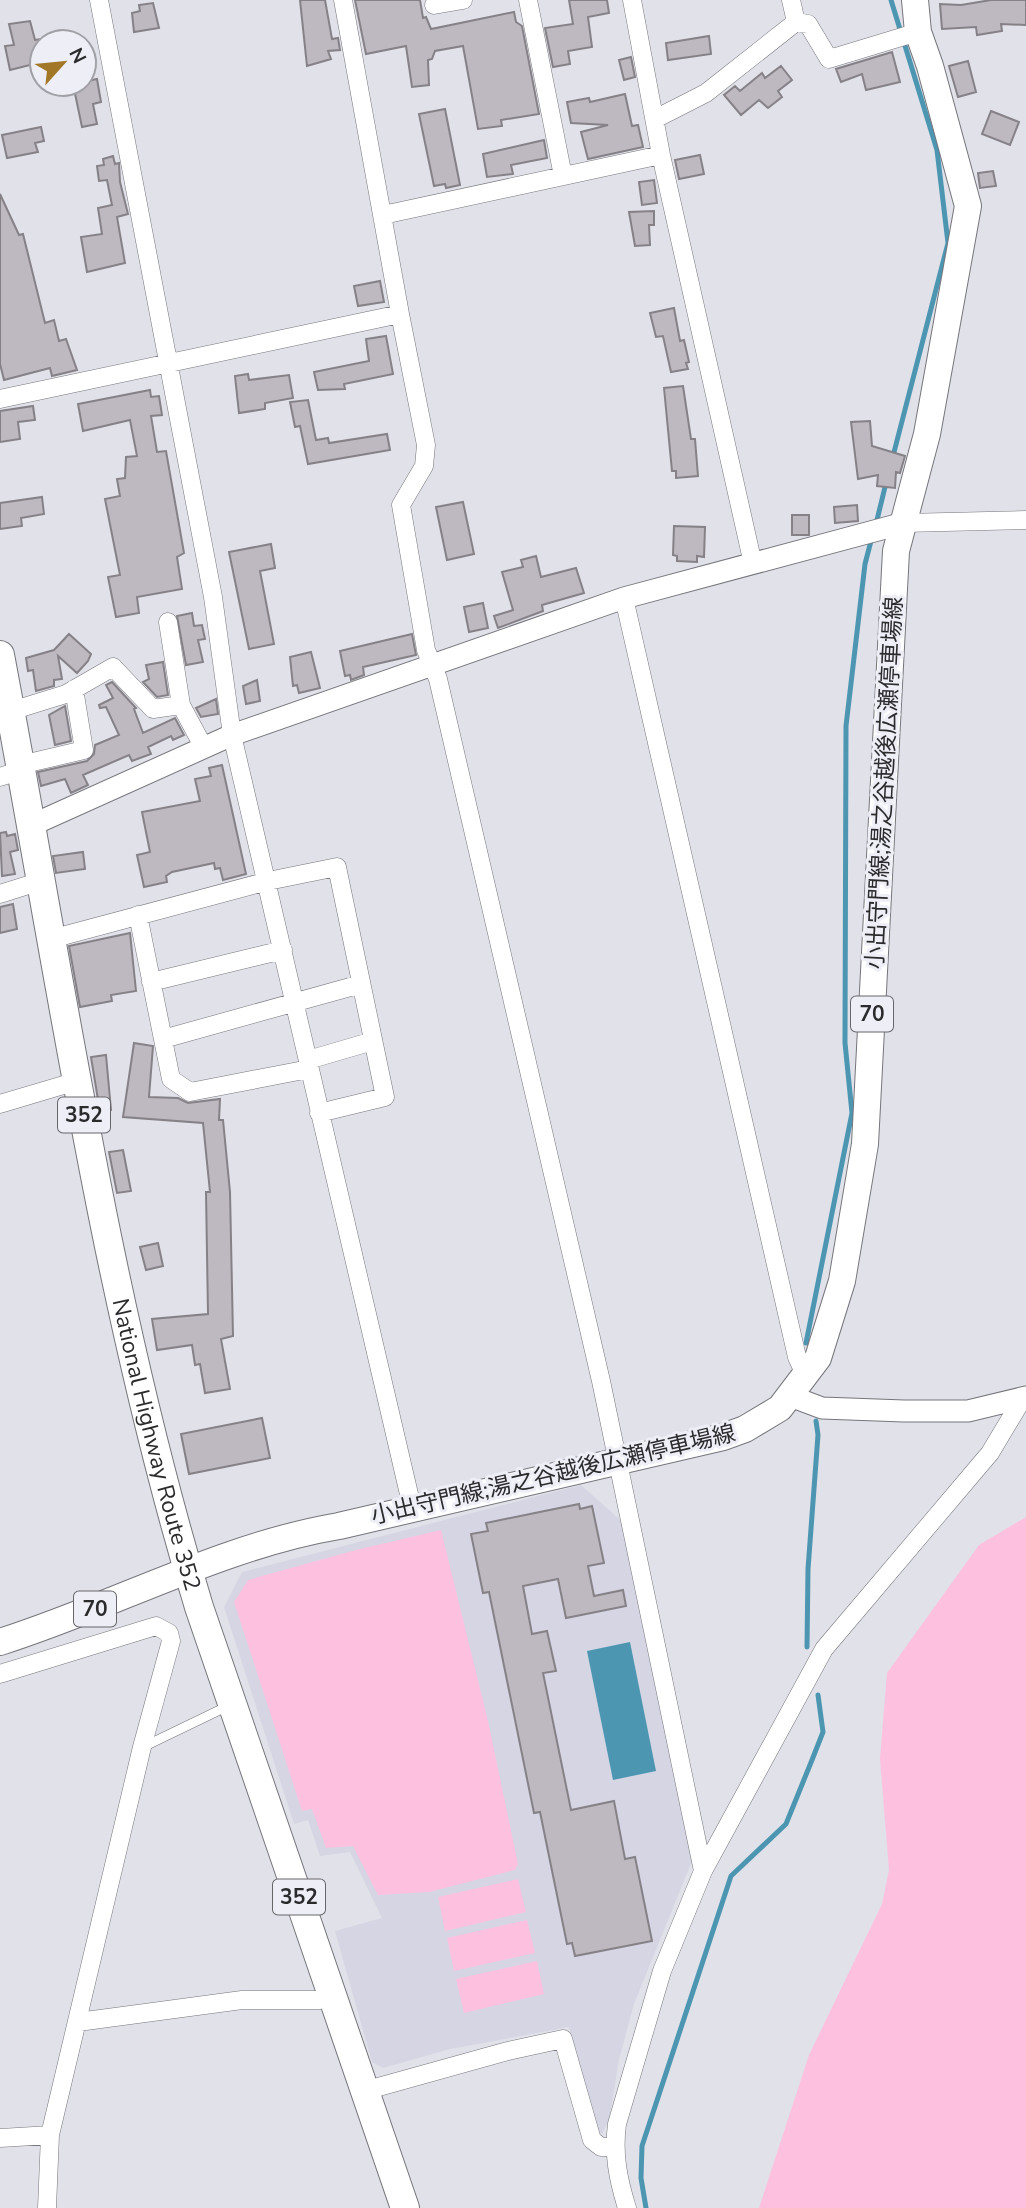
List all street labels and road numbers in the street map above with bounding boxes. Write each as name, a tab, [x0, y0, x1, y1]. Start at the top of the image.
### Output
street label: 小出守門線;湯之谷越後広瀬停車場線	[859, 596, 910, 970]
road number: 70	[851, 996, 893, 1032]
road number: 352	[58, 1098, 110, 1132]
street label: National Highway Route 352	[105, 1296, 208, 1594]
street label: 小出守門線;湯之谷越後広瀬停車場線	[368, 1417, 738, 1532]
road number: 70	[74, 1592, 116, 1626]
road number: 352	[273, 1880, 325, 1914]

